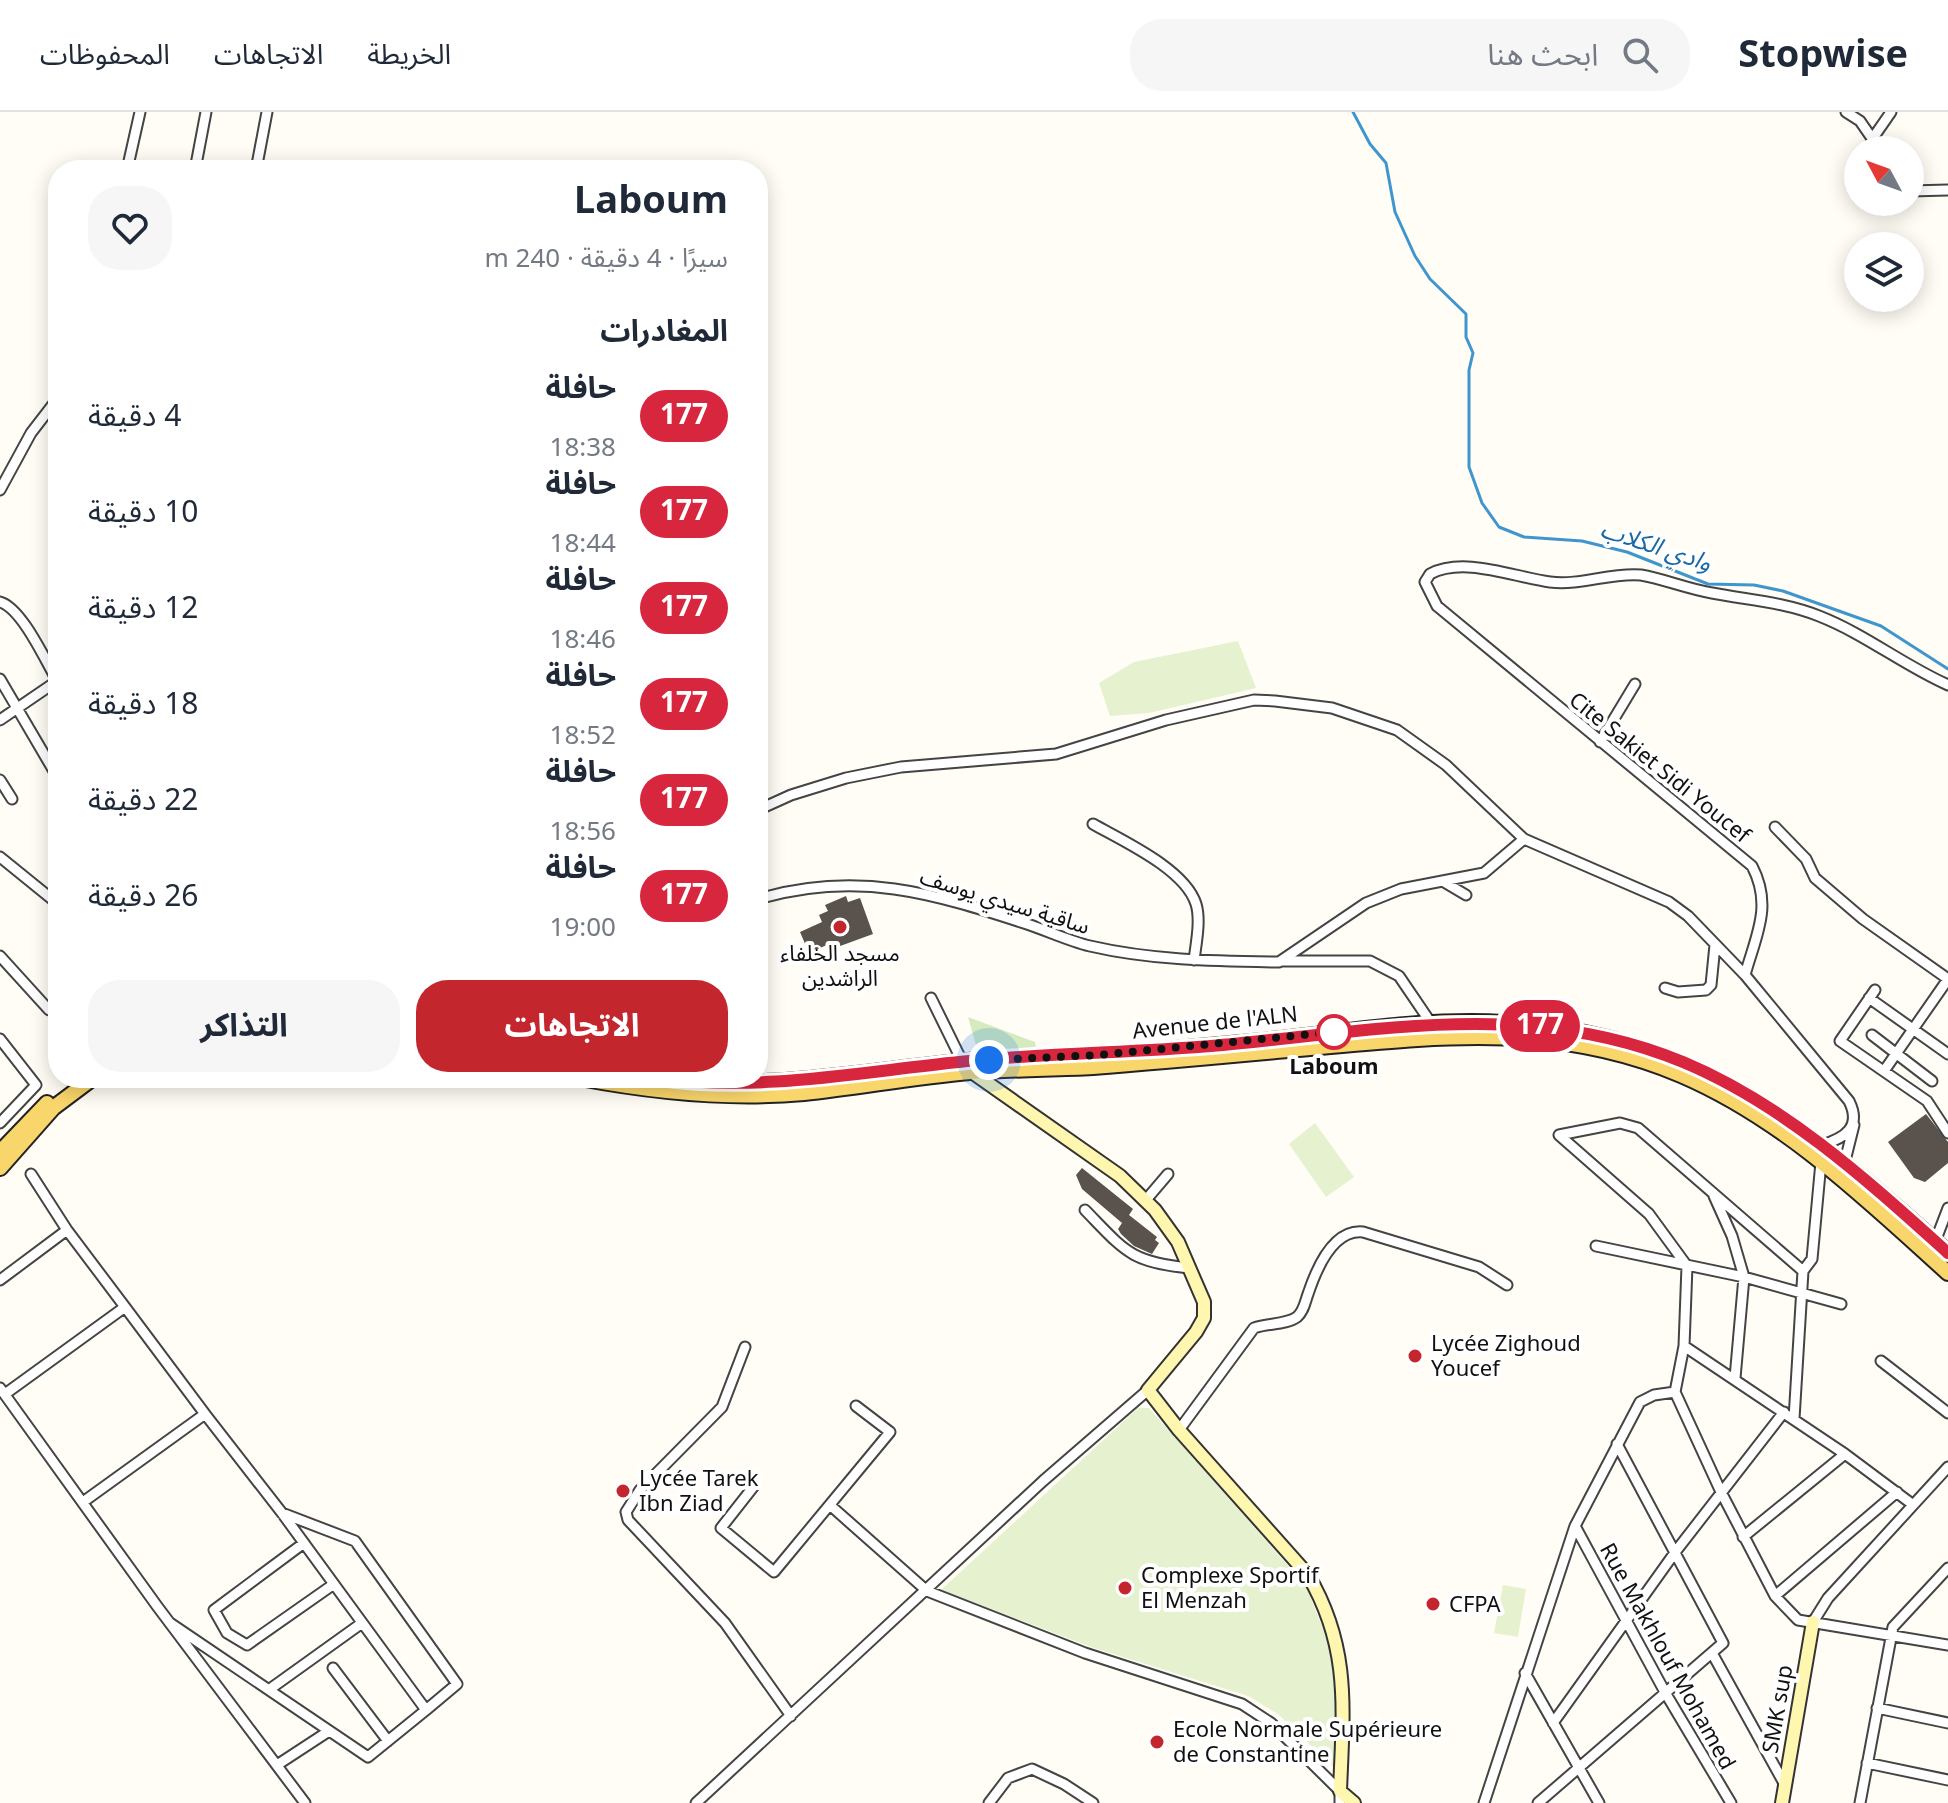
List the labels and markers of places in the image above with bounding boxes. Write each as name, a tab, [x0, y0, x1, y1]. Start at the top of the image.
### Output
marker: مسجد الخلفاء الراشدين	[831, 918, 849, 936]
place label: مسجد الخلفاء الراشدين	[780, 931, 900, 1002]
marker: Laboum	[1317, 1015, 1351, 1049]
place label: Laboum	[1289, 1044, 1379, 1090]
place label: Lycée Zighoud Youcef	[1431, 1321, 1581, 1392]
marker: Lycée Zighoud Youcef	[1406, 1347, 1424, 1365]
place label: Lycée Tarek Ibn Ziad	[639, 1456, 759, 1527]
marker: Lycée Tarek Ibn Ziad	[614, 1482, 632, 1500]
place label: Complexe Sportif El Menzah	[1141, 1553, 1320, 1624]
marker: Complexe Sportif El Menzah	[1116, 1579, 1134, 1597]
place label: CFPA	[1449, 1582, 1502, 1628]
marker: CFPA	[1424, 1595, 1442, 1613]
place label: Ecole Normale Supérieure de Constantine	[1173, 1707, 1442, 1778]
marker: Ecole Normale Supérieure de Constantine	[1148, 1733, 1166, 1751]

